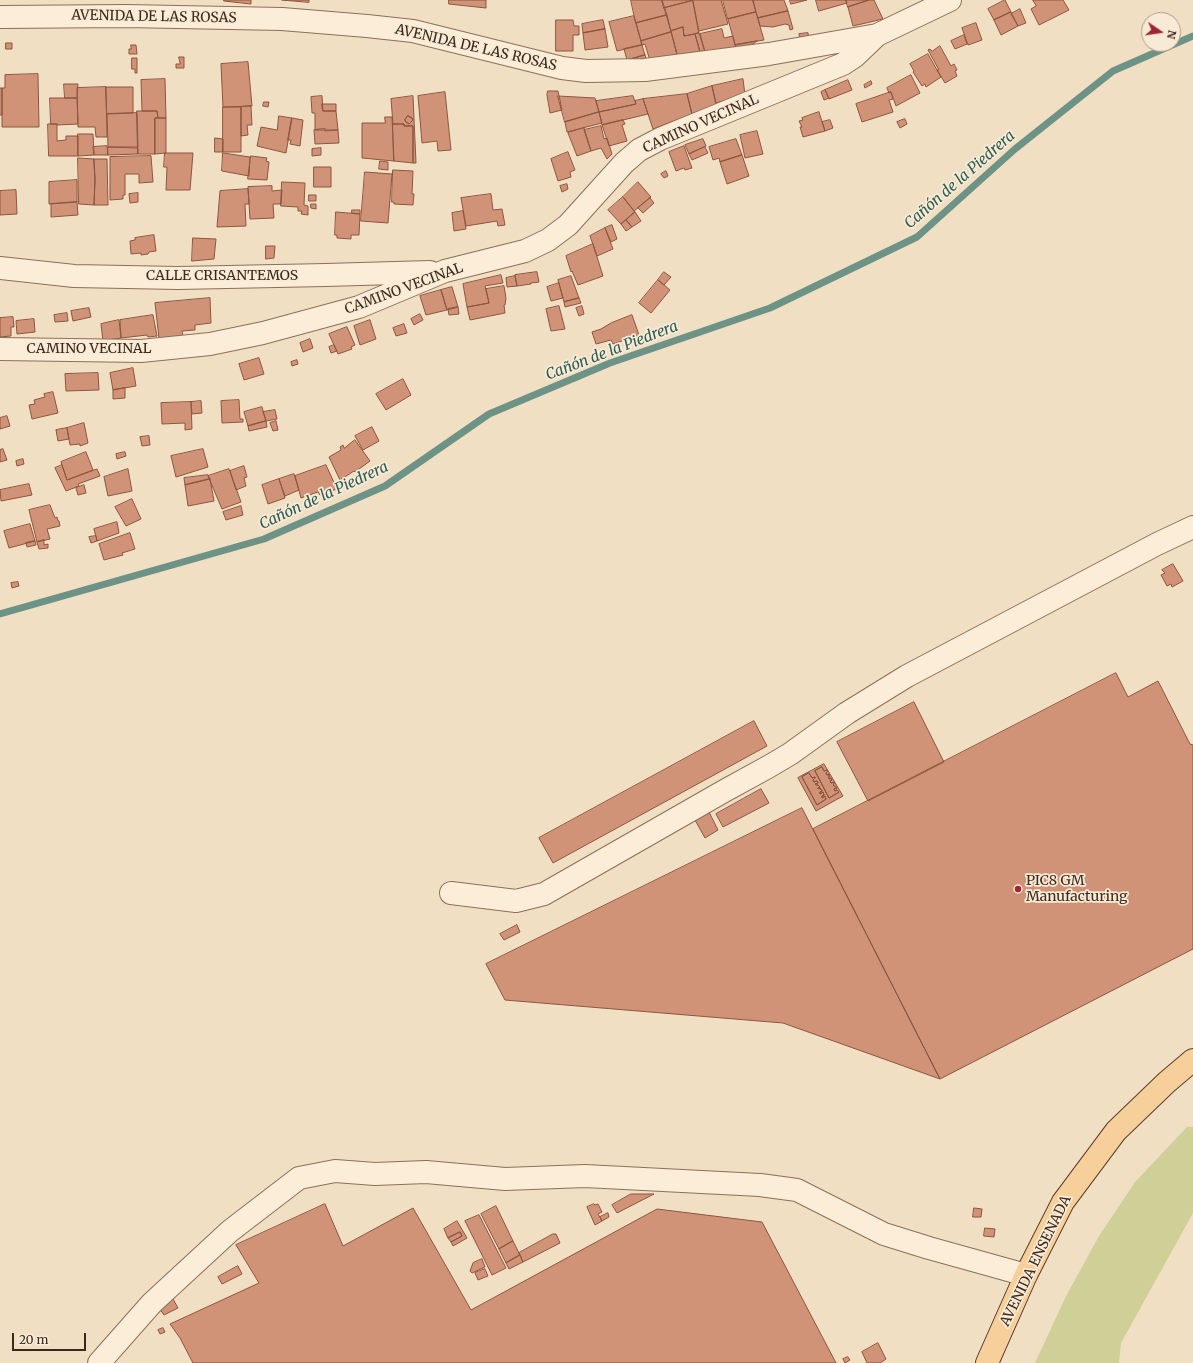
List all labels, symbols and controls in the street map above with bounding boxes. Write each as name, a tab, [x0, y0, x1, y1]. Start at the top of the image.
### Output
street label: AVENIDA DE LAS ROSAS	[71, 7, 237, 27]
north arrow	[1141, 12, 1181, 52]
street label: AVENIDA DE LAS ROSAS	[394, 21, 558, 75]
text: N	[1164, 29, 1180, 40]
street label: CAMINO VECINAL	[641, 91, 761, 157]
water label: Cañón de la Piedrera	[901, 127, 1019, 233]
street label: CAMINO VECINAL	[342, 260, 466, 318]
street label: CALLE CRISANTEMOS	[146, 268, 298, 284]
water label: Cañón de la Piedrera	[543, 317, 681, 385]
street label: CAMINO VECINAL	[27, 341, 151, 357]
water label: Cañón de la Piedrera	[257, 458, 391, 534]
place label: PIC8 GM Manufacturing	[1026, 873, 1128, 906]
marker: PIC8 GM Manufacturing	[1013, 884, 1023, 894]
street label: AVENIDA ENSENADA	[997, 1193, 1075, 1329]
scale bar	[14, 1325, 88, 1351]
text: 20 m	[19, 1332, 48, 1347]

